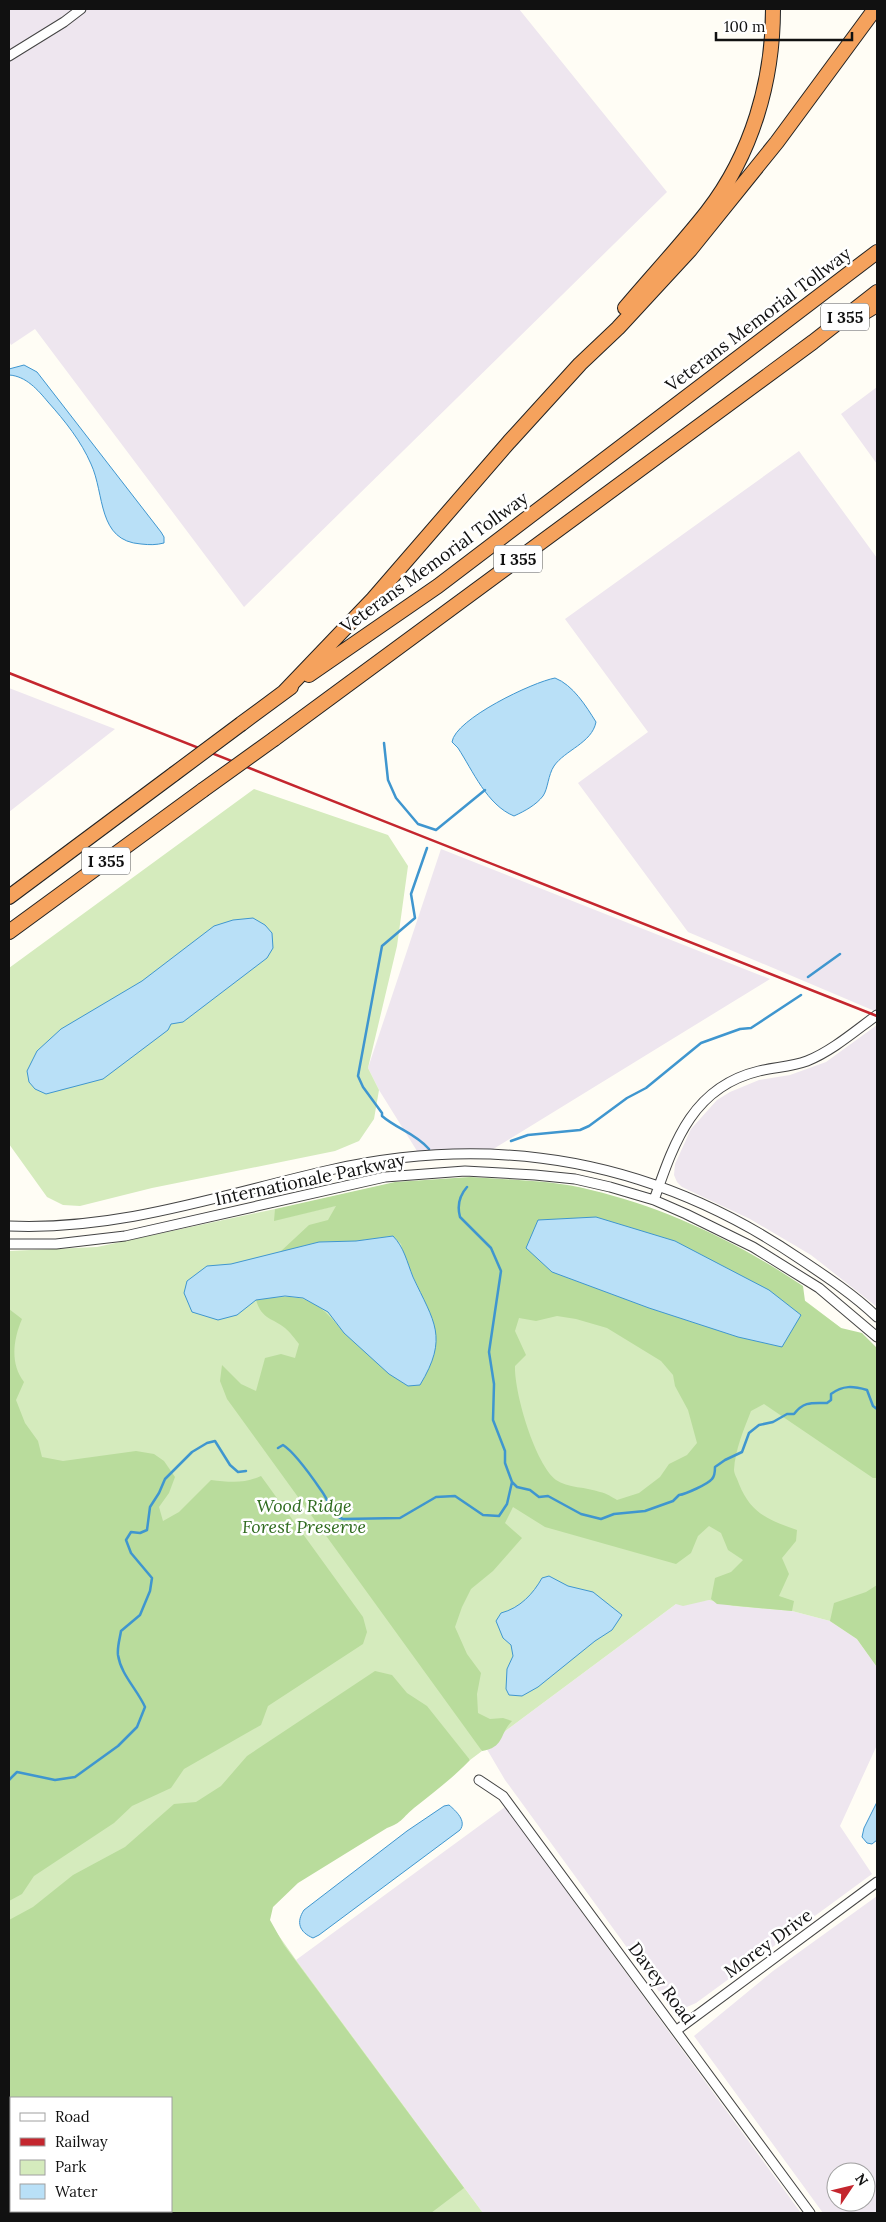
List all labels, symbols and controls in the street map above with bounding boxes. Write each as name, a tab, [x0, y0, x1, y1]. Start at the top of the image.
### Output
scale bar	[716, 10, 852, 42]
text: 100 m	[724, 17, 765, 36]
street label: Veterans Memorial Tollway	[660, 241, 856, 397]
road number: I 355	[821, 304, 869, 330]
street label: Veterans Memorial Tollway	[335, 486, 533, 638]
road number: I 355	[494, 546, 542, 572]
road number: I 355	[82, 848, 130, 874]
street label: Internationale Parkway	[213, 1148, 408, 1210]
park label: Wood Ridge Forest Preserve	[242, 1494, 366, 1538]
street label: Morey Drive	[719, 1903, 817, 1983]
street label: Davey Road	[624, 1937, 701, 2029]
legend	[10, 2097, 172, 2212]
text: Road	[55, 2107, 90, 2126]
text: Railway	[55, 2132, 108, 2151]
text: Park	[55, 2157, 86, 2176]
north arrow	[826, 2162, 876, 2212]
text: N	[851, 2170, 872, 2189]
text: Water	[55, 2182, 98, 2201]

